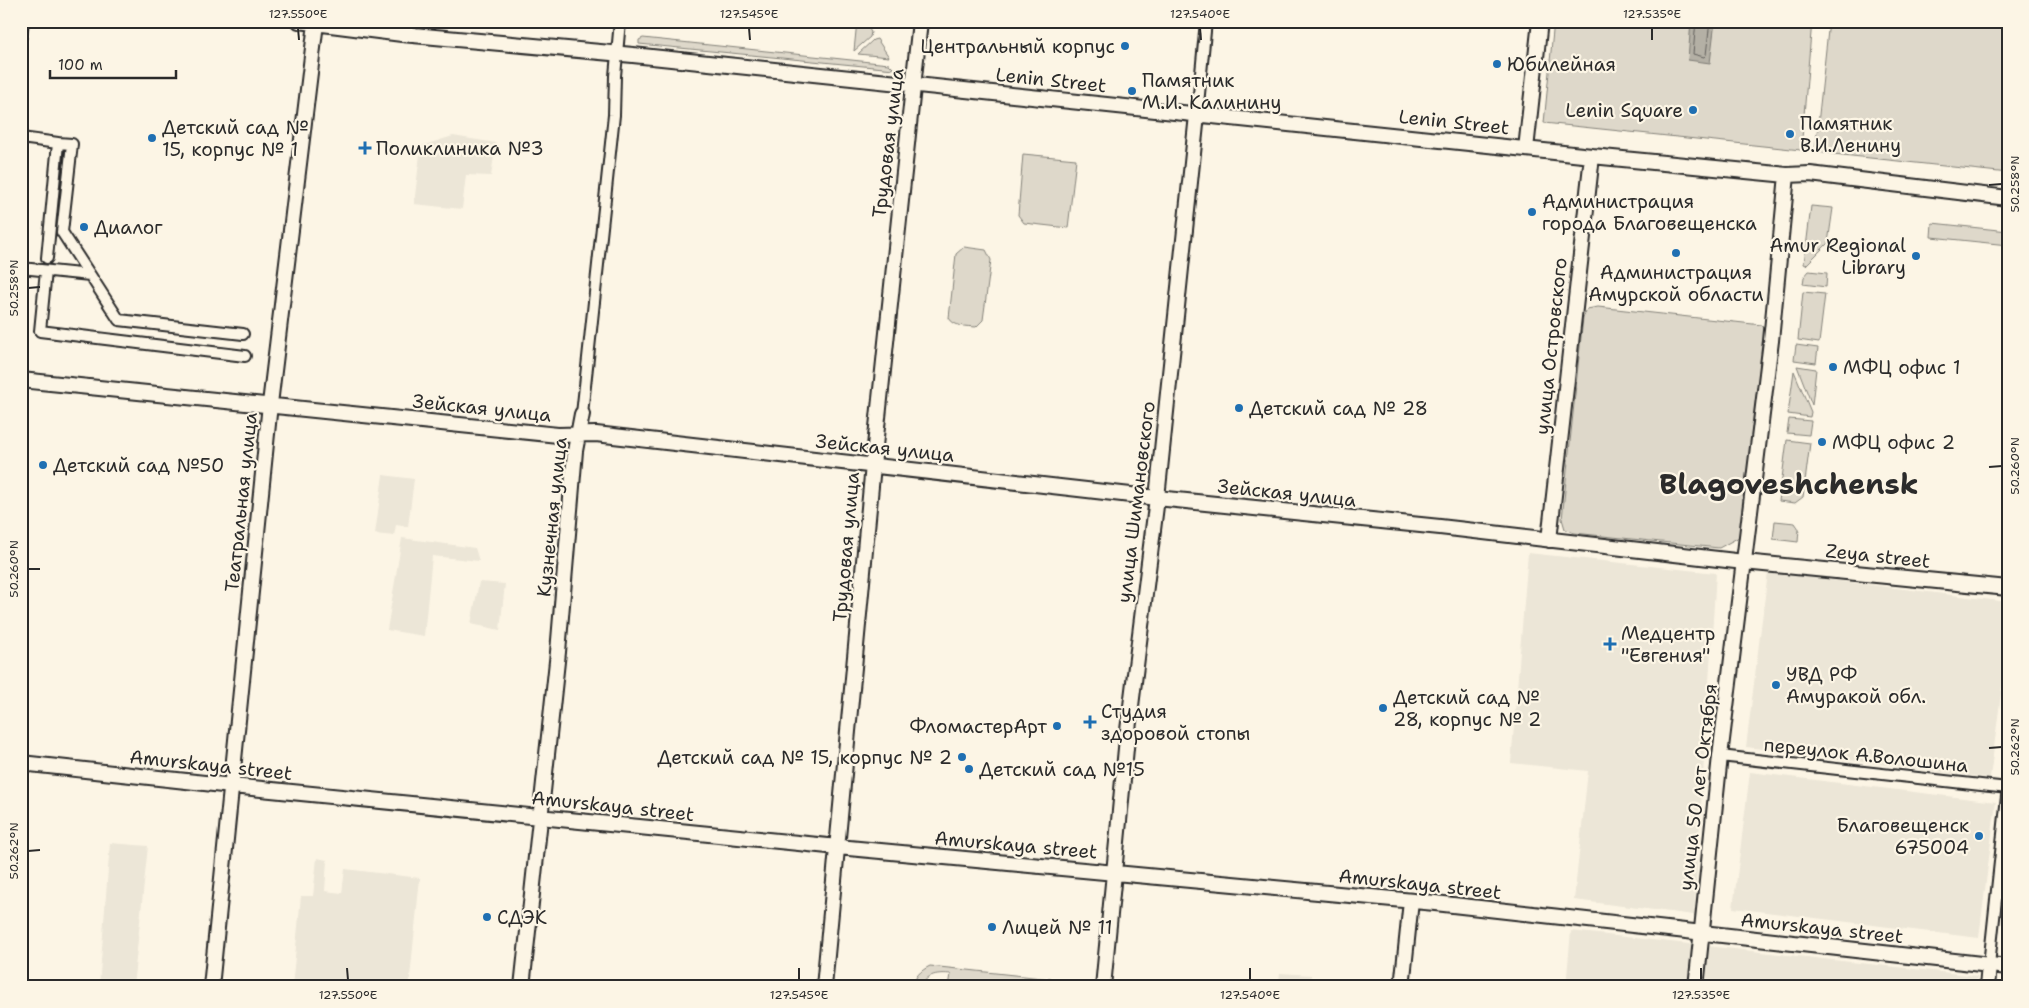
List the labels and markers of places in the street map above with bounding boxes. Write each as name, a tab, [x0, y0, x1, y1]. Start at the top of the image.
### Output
place label: Центральный корпус	[920, 34, 1115, 59]
marker: Центральный корпус	[1119, 40, 1131, 52]
place label: Юбилейная	[1507, 52, 1616, 77]
marker: Юбилейная	[1491, 58, 1503, 70]
place label: Памятник М.И. Калинину	[1142, 68, 1281, 115]
marker: Памятник М.И. Калинину	[1126, 85, 1138, 97]
place label: Lenin Square	[1565, 98, 1683, 123]
marker: Lenin Square	[1687, 104, 1699, 116]
place label: Памятник В.И.Ленину	[1800, 111, 1901, 158]
place label: Детский сад № 15, корпус № 1	[162, 115, 309, 162]
marker: Памятник В.И.Ленину	[1784, 128, 1796, 140]
marker: Детский сад № 15, корпус № 1	[146, 132, 158, 144]
place label: Поликлиника №3	[376, 136, 544, 161]
marker: Поликлиника №3	[358, 141, 372, 155]
place label: Администрация города Благовещенска	[1542, 189, 1757, 236]
marker: Администрация города Благовещенска	[1526, 206, 1538, 218]
place label: Диалог	[94, 215, 163, 240]
marker: Диалог	[78, 221, 90, 233]
place label: Amur Regional Library	[1770, 233, 1906, 280]
marker: Администрация Амурской области	[1670, 247, 1682, 259]
marker: Amur Regional Library	[1910, 250, 1922, 262]
place label: Администрация Амурской области	[1588, 260, 1764, 307]
place label: МФЦ офис 1	[1843, 355, 1961, 380]
marker: МФЦ офис 1	[1827, 361, 1839, 373]
place label: Детский сад № 28	[1249, 396, 1428, 421]
marker: Детский сад № 28	[1233, 402, 1245, 414]
place label: МФЦ офис 2	[1832, 430, 1955, 455]
marker: МФЦ офис 2	[1816, 436, 1828, 448]
place label: Детский сад №50	[53, 453, 224, 478]
marker: Детский сад №50	[37, 459, 49, 471]
place label: Медцентр "Евгения"	[1621, 621, 1716, 668]
marker: Медцентр "Евгения"	[1603, 637, 1617, 651]
place label: УВД РФ Амуракой обл.	[1786, 662, 1926, 709]
marker: УВД РФ Амуракой обл.	[1770, 679, 1782, 691]
place label: Детский сад № 28, корпус № 2	[1393, 685, 1541, 732]
place label: Студия здоровой стопы	[1101, 699, 1250, 746]
marker: Детский сад № 28, корпус № 2	[1377, 702, 1389, 714]
place label: ФломастерАрт	[910, 714, 1047, 739]
marker: Студия здоровой стопы	[1083, 715, 1097, 729]
marker: ФломастерАрт	[1051, 720, 1063, 732]
place label: Детский сад № 15, корпус № 2	[657, 745, 952, 770]
marker: Детский сад № 15, корпус № 2	[956, 751, 968, 763]
place label: Детский сад №15	[979, 757, 1145, 782]
marker: Детский сад №15	[963, 763, 975, 775]
place label: Благовещенск 675004	[1836, 813, 1969, 860]
marker: Благовещенск 675004	[1973, 830, 1985, 842]
place label: СДЭК	[497, 905, 547, 930]
marker: СДЭК	[481, 911, 493, 923]
place label: Лицей № 11	[1002, 915, 1113, 940]
marker: Лицей № 11	[986, 921, 998, 933]

